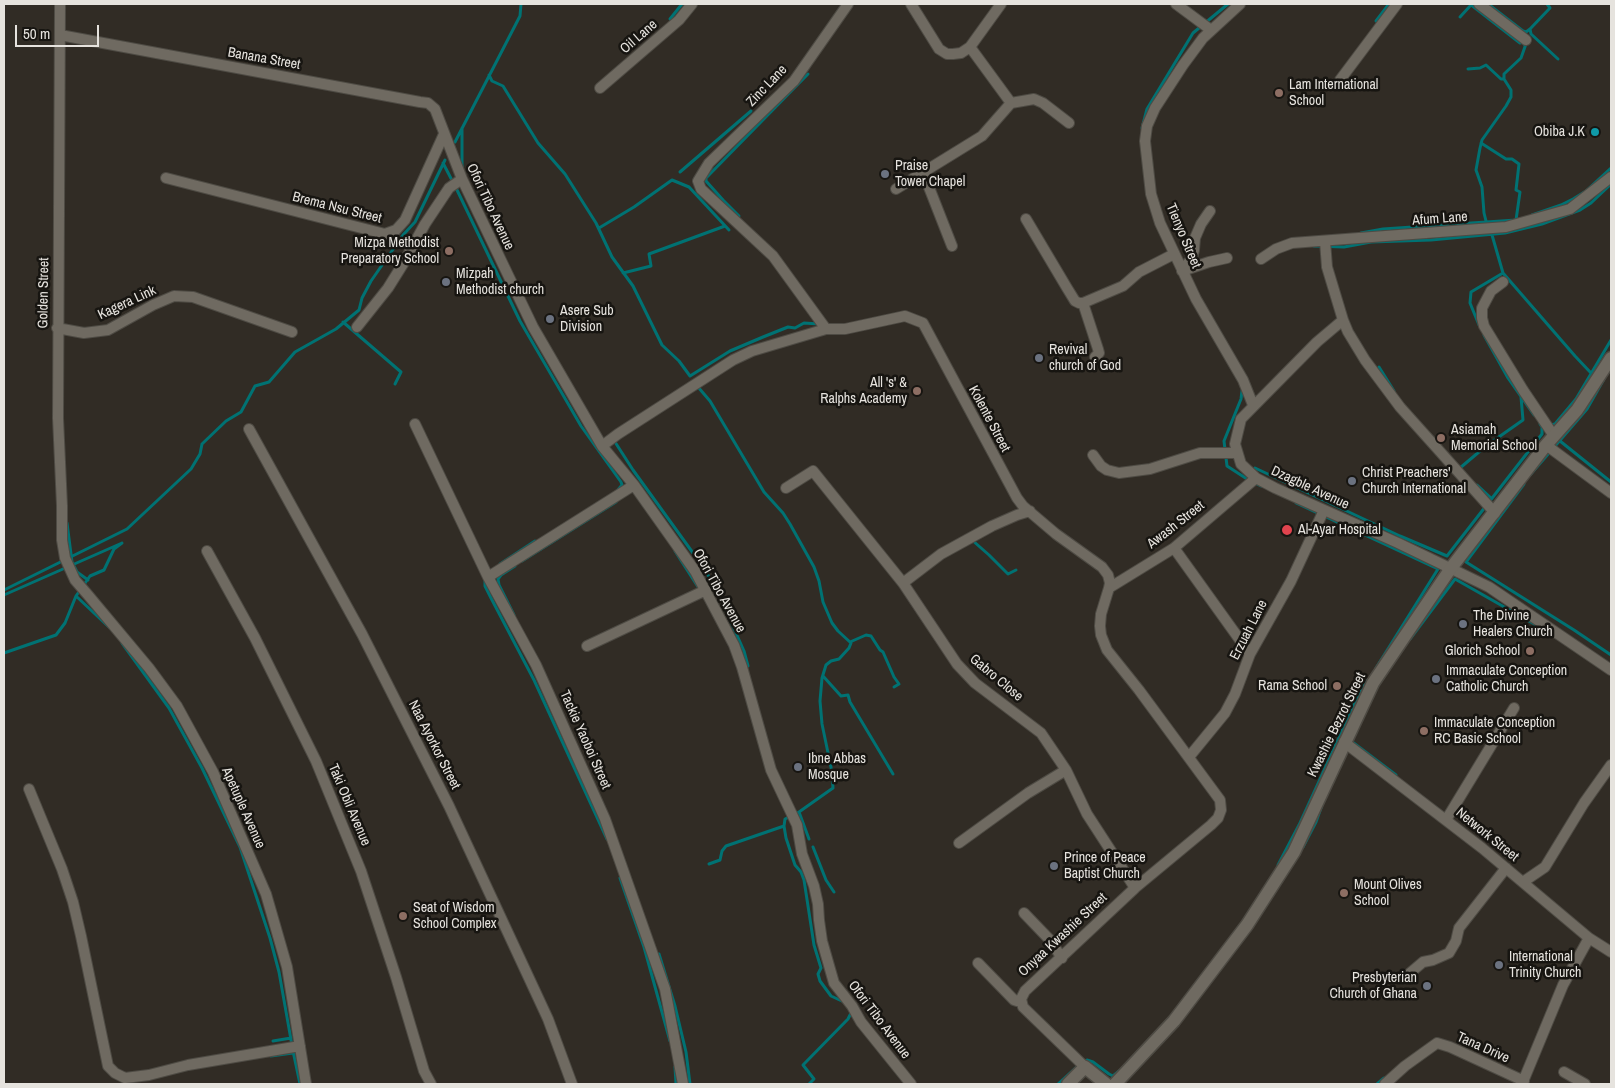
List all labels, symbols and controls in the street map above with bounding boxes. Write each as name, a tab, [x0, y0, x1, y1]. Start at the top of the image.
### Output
scale bar	[18, 15, 101, 47]
street label: Oil Lane	[617, 16, 661, 58]
text: 50 m	[23, 23, 50, 44]
street label: Banana Street	[226, 44, 302, 74]
street label: Zinc Lane	[743, 62, 791, 110]
place label: Lam International School	[1289, 77, 1378, 110]
marker: Lam International School	[1273, 87, 1285, 99]
place label: Obiba J.K	[1534, 124, 1585, 140]
marker: Obiba J.K	[1589, 126, 1601, 138]
place label: Praise Tower Chapel	[895, 158, 965, 190]
street label: Ofori Tibo Avenue	[463, 161, 517, 253]
marker: Praise Tower Chapel	[879, 168, 891, 180]
street label: Brema Nsu Street	[291, 189, 383, 227]
street label: Tienyo Street	[1162, 201, 1204, 271]
street label: Afum Lane	[1412, 209, 1468, 229]
place label: Mizpa Methodist Preparatory School	[341, 235, 439, 268]
marker: Mizpa Methodist Preparatory School	[443, 245, 455, 257]
street label: Golden Street	[35, 257, 53, 329]
place label: Mizpah Methodist church	[456, 266, 544, 298]
marker: Mizpah Methodist church	[440, 276, 452, 288]
street label: Kagera Link	[95, 282, 159, 324]
place label: Asere Sub Division	[560, 303, 614, 336]
marker: Asere Sub Division	[544, 313, 556, 325]
place label: Revival church of God	[1049, 342, 1121, 374]
marker: Revival church of God	[1033, 352, 1045, 364]
place label: All 's' & Ralphs Academy	[820, 375, 907, 408]
street label: Kolente Street	[965, 383, 1013, 455]
marker: All 's' & Ralphs Academy	[911, 385, 923, 397]
place label: Asiamah Memorial School	[1451, 422, 1537, 454]
marker: Asiamah Memorial School	[1435, 432, 1447, 444]
street label: Dzagble Avenue	[1268, 463, 1352, 513]
place label: Christ Preachers' Church International	[1362, 465, 1466, 498]
marker: Christ Preachers' Church International	[1346, 475, 1358, 487]
street label: Awash Street	[1144, 497, 1208, 553]
place label: Al-Ayar Hospital	[1298, 522, 1381, 538]
marker: Al-Ayar Hospital	[1280, 523, 1294, 537]
street label: Ofori Tibo Avenue	[689, 546, 749, 636]
street label: Erzuah Lane	[1227, 597, 1271, 663]
place label: The Divine Healers Church	[1473, 608, 1553, 640]
marker: The Divine Healers Church	[1457, 618, 1469, 630]
place label: Glorich School	[1445, 643, 1520, 659]
marker: Glorich School	[1524, 645, 1536, 657]
street label: Gabro Close	[966, 651, 1026, 705]
place label: Immaculate Conception Catholic Church	[1446, 663, 1567, 696]
street label: Kwashie Bezrot Street	[1304, 670, 1370, 780]
marker: Immaculate Conception Catholic Church	[1430, 673, 1442, 685]
place label: Rama School	[1258, 678, 1327, 694]
marker: Rama School	[1331, 680, 1343, 692]
street label: Tackie Yaoboi Street	[556, 688, 614, 792]
street label: Naa Ayorkor Street	[404, 698, 464, 792]
place label: Immaculate Conception RC Basic School	[1434, 715, 1555, 748]
marker: Immaculate Conception RC Basic School	[1418, 725, 1430, 737]
place label: Ibne Abbas Mosque	[808, 751, 866, 784]
street label: Taki Obli Avenue	[324, 761, 374, 849]
marker: Ibne Abbas Mosque	[792, 761, 804, 773]
street label: Apetuple Avenue	[218, 765, 268, 851]
street label: Network Street	[1452, 805, 1522, 865]
place label: Prince of Peace Baptist Church	[1064, 850, 1146, 882]
marker: Prince of Peace Baptist Church	[1048, 860, 1060, 872]
place label: Mount Olives School	[1354, 877, 1422, 910]
marker: Mount Olives School	[1338, 887, 1350, 899]
street label: Onyaa Kwashie Street	[1015, 890, 1111, 980]
place label: Seat of Wisdom School Complex	[413, 900, 497, 932]
marker: Seat of Wisdom School Complex	[397, 910, 409, 922]
place label: International Trinity Church	[1509, 949, 1581, 982]
marker: International Trinity Church	[1493, 959, 1505, 971]
place label: Presbyterian Church of Ghana	[1330, 970, 1417, 1002]
street label: Ofori Tibo Avenue	[844, 978, 914, 1062]
marker: Presbyterian Church of Ghana	[1421, 980, 1433, 992]
street label: Tana Drive	[1454, 1029, 1512, 1067]

